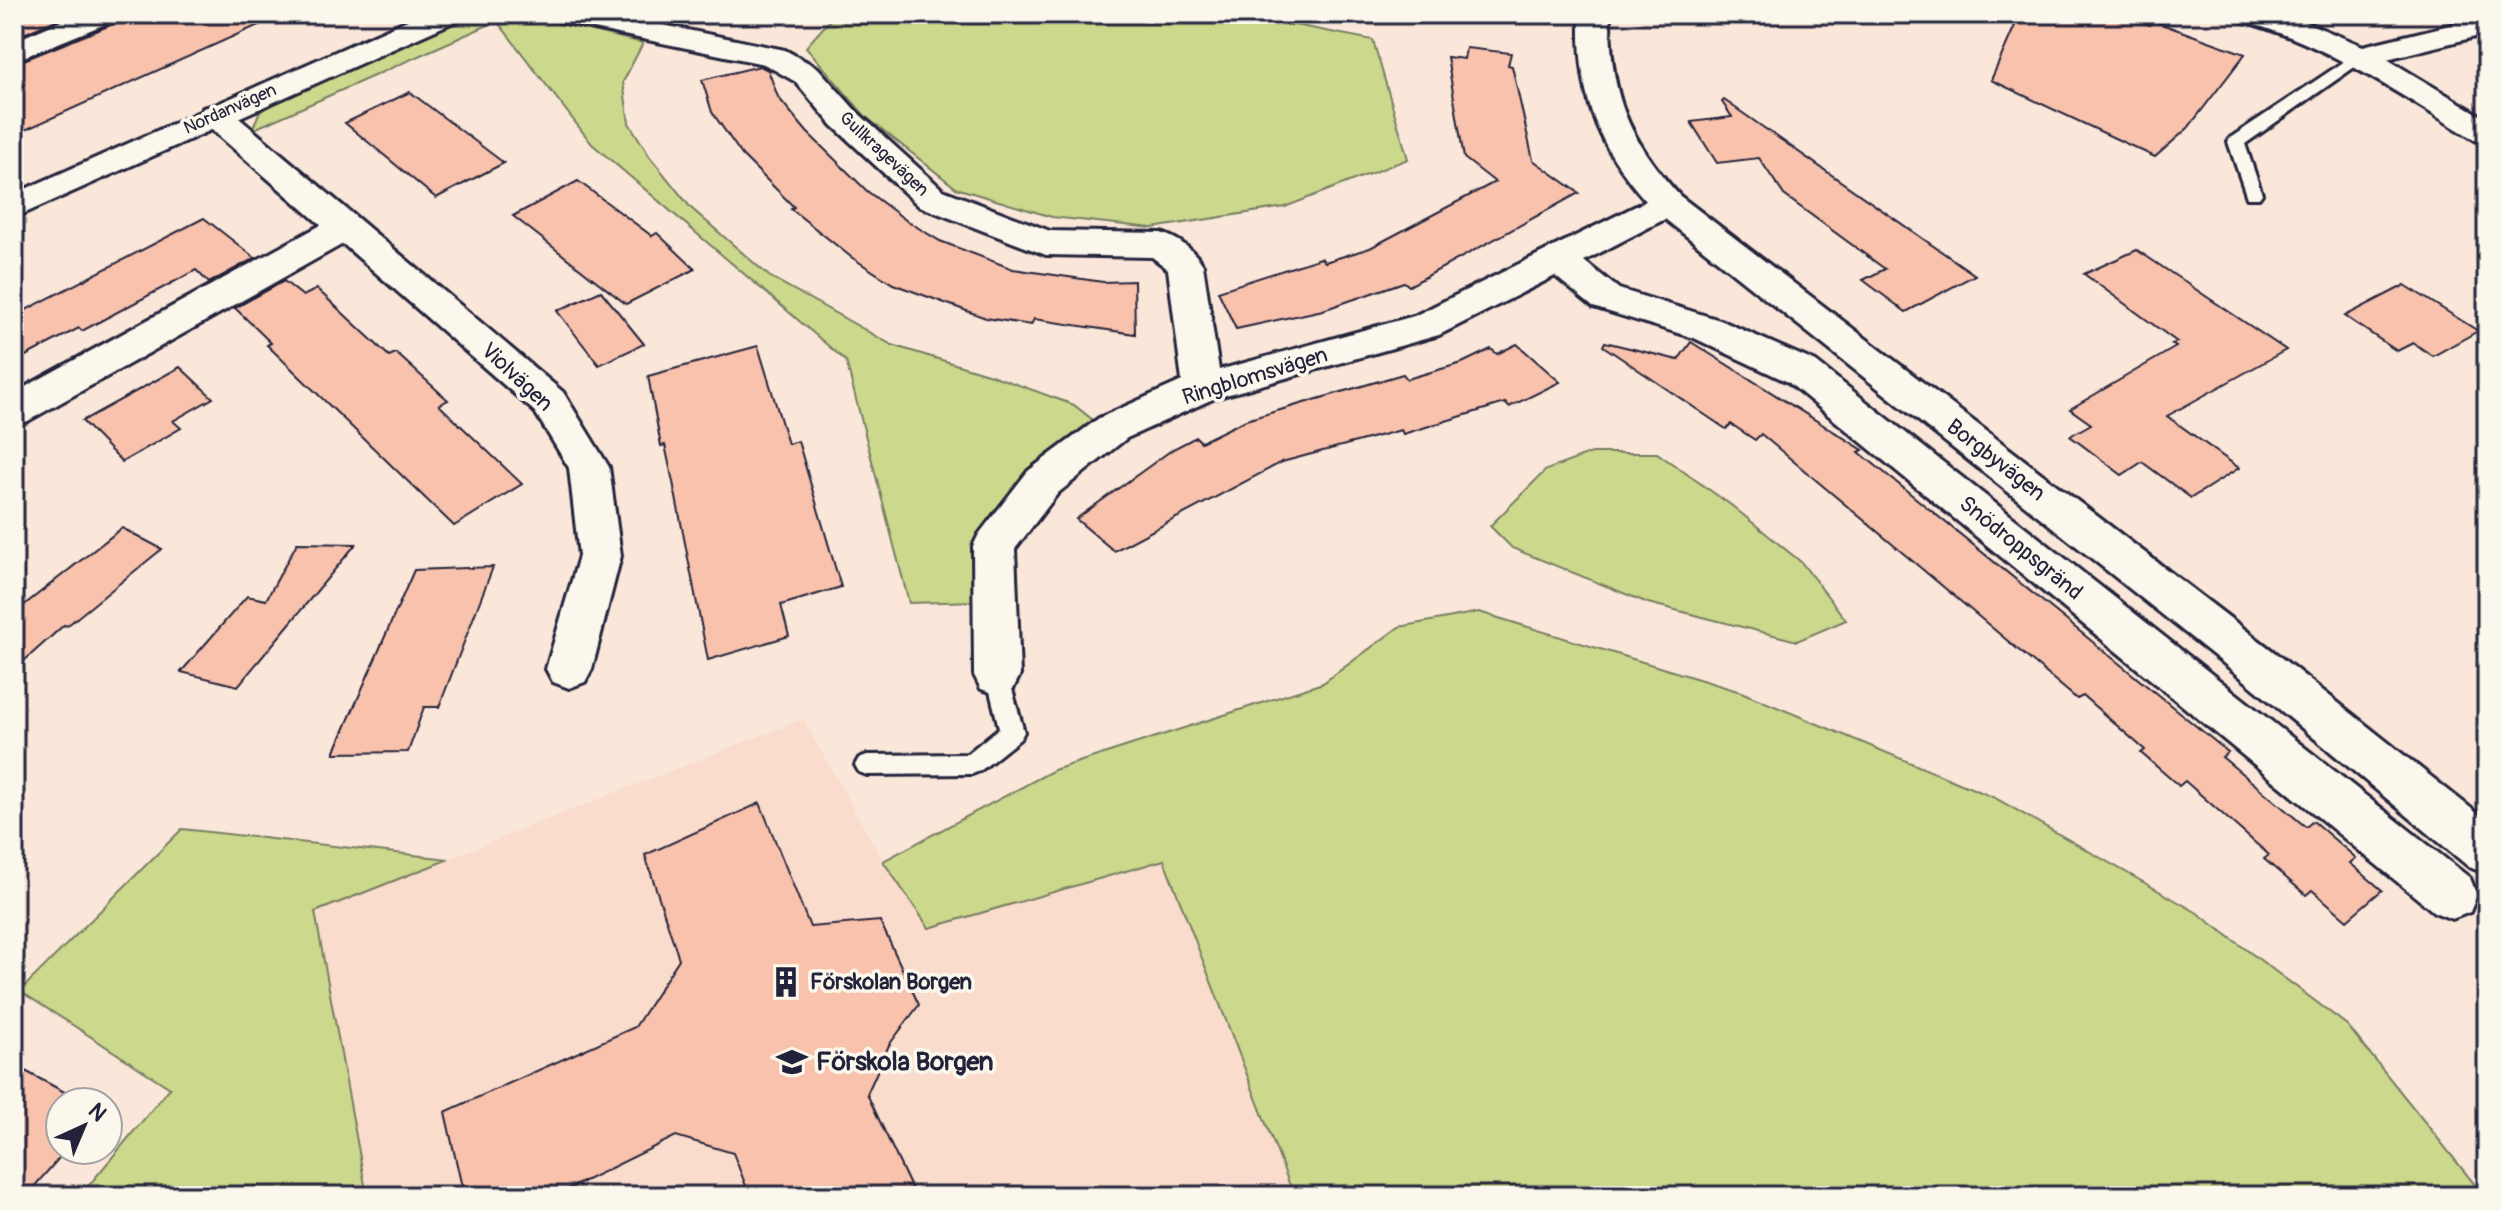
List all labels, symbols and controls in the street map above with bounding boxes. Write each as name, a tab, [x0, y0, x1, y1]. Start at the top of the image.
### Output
street label: Nordanvägen	[180, 78, 280, 140]
street label: Gullkragevägen	[834, 107, 934, 201]
street label: Violvägen	[475, 337, 559, 417]
street label: Ringblomsvägen	[1179, 341, 1331, 411]
street label: Borgbyvägen	[1941, 413, 2051, 507]
street label: Snödroppsgränd	[1954, 490, 2088, 606]
building icon: Förskolan Borgen	[769, 965, 803, 999]
place label: Förskolan Borgen	[810, 968, 972, 996]
school or university icon: Förskola Borgen	[775, 1045, 809, 1079]
place label: Förskola Borgen	[816, 1046, 994, 1078]
north arrow	[44, 1086, 124, 1166]
text: N	[82, 1097, 112, 1128]

